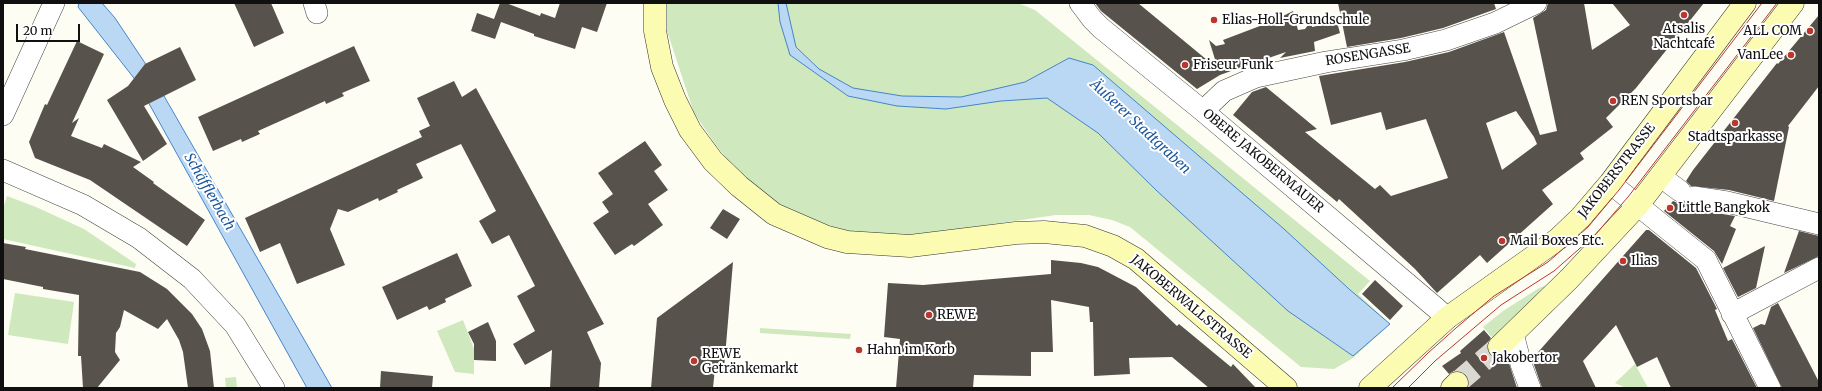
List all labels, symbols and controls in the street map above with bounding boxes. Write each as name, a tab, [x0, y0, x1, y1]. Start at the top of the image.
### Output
marker: Atsalis Nachtcafé	[1679, 10, 1689, 20]
place label: Elias-Holl-Grundschule	[1222, 12, 1369, 28]
marker: Elias-Holl-Grundschule	[1209, 15, 1219, 25]
scale bar	[18, 16, 82, 42]
place label: Atsalis Nachtcafé	[1653, 21, 1715, 52]
text: 20 m	[23, 23, 52, 38]
place label: ALL COM	[1743, 23, 1802, 39]
marker: ALL COM	[1805, 26, 1815, 36]
street label: ROSENGASSE	[1324, 41, 1412, 69]
place label: VanLee	[1738, 47, 1783, 63]
marker: VanLee	[1786, 50, 1796, 60]
place label: Friseur Funk	[1193, 57, 1274, 73]
marker: Friseur Funk	[1180, 60, 1190, 70]
water label: Äußerer Stadtgraben	[1086, 76, 1194, 178]
place label: REN Sportsbar	[1621, 93, 1713, 109]
marker: REN Sportsbar	[1608, 96, 1618, 106]
street label: OBERE JAKOBERMAUER	[1199, 106, 1327, 216]
marker: Stadtsparkasse	[1730, 118, 1740, 128]
street label: JAKOBERSTRASSE	[1575, 120, 1659, 222]
place label: Stadtsparkasse	[1688, 129, 1782, 145]
water label: Schäfflerbach	[180, 150, 238, 234]
place label: Little Bangkok	[1678, 200, 1770, 216]
marker: Little Bangkok	[1665, 203, 1675, 213]
place label: Mail Boxes Etc.	[1510, 233, 1604, 249]
marker: Mail Boxes Etc.	[1497, 236, 1507, 246]
street label: JAKOBERWALLSTRASSE	[1127, 252, 1255, 362]
place label: Ilias	[1631, 253, 1657, 269]
marker: Ilias	[1618, 256, 1628, 266]
place label: REWE	[937, 307, 976, 323]
marker: REWE	[924, 310, 934, 320]
place label: Hahn im Korb	[867, 342, 955, 358]
marker: Hahn im Korb	[854, 345, 864, 355]
place label: REWE Getränkemarkt	[702, 346, 798, 377]
place label: Jakobertor	[1492, 350, 1558, 366]
marker: Jakobertor	[1479, 353, 1489, 363]
marker: REWE Getränkemarkt	[689, 356, 699, 366]

